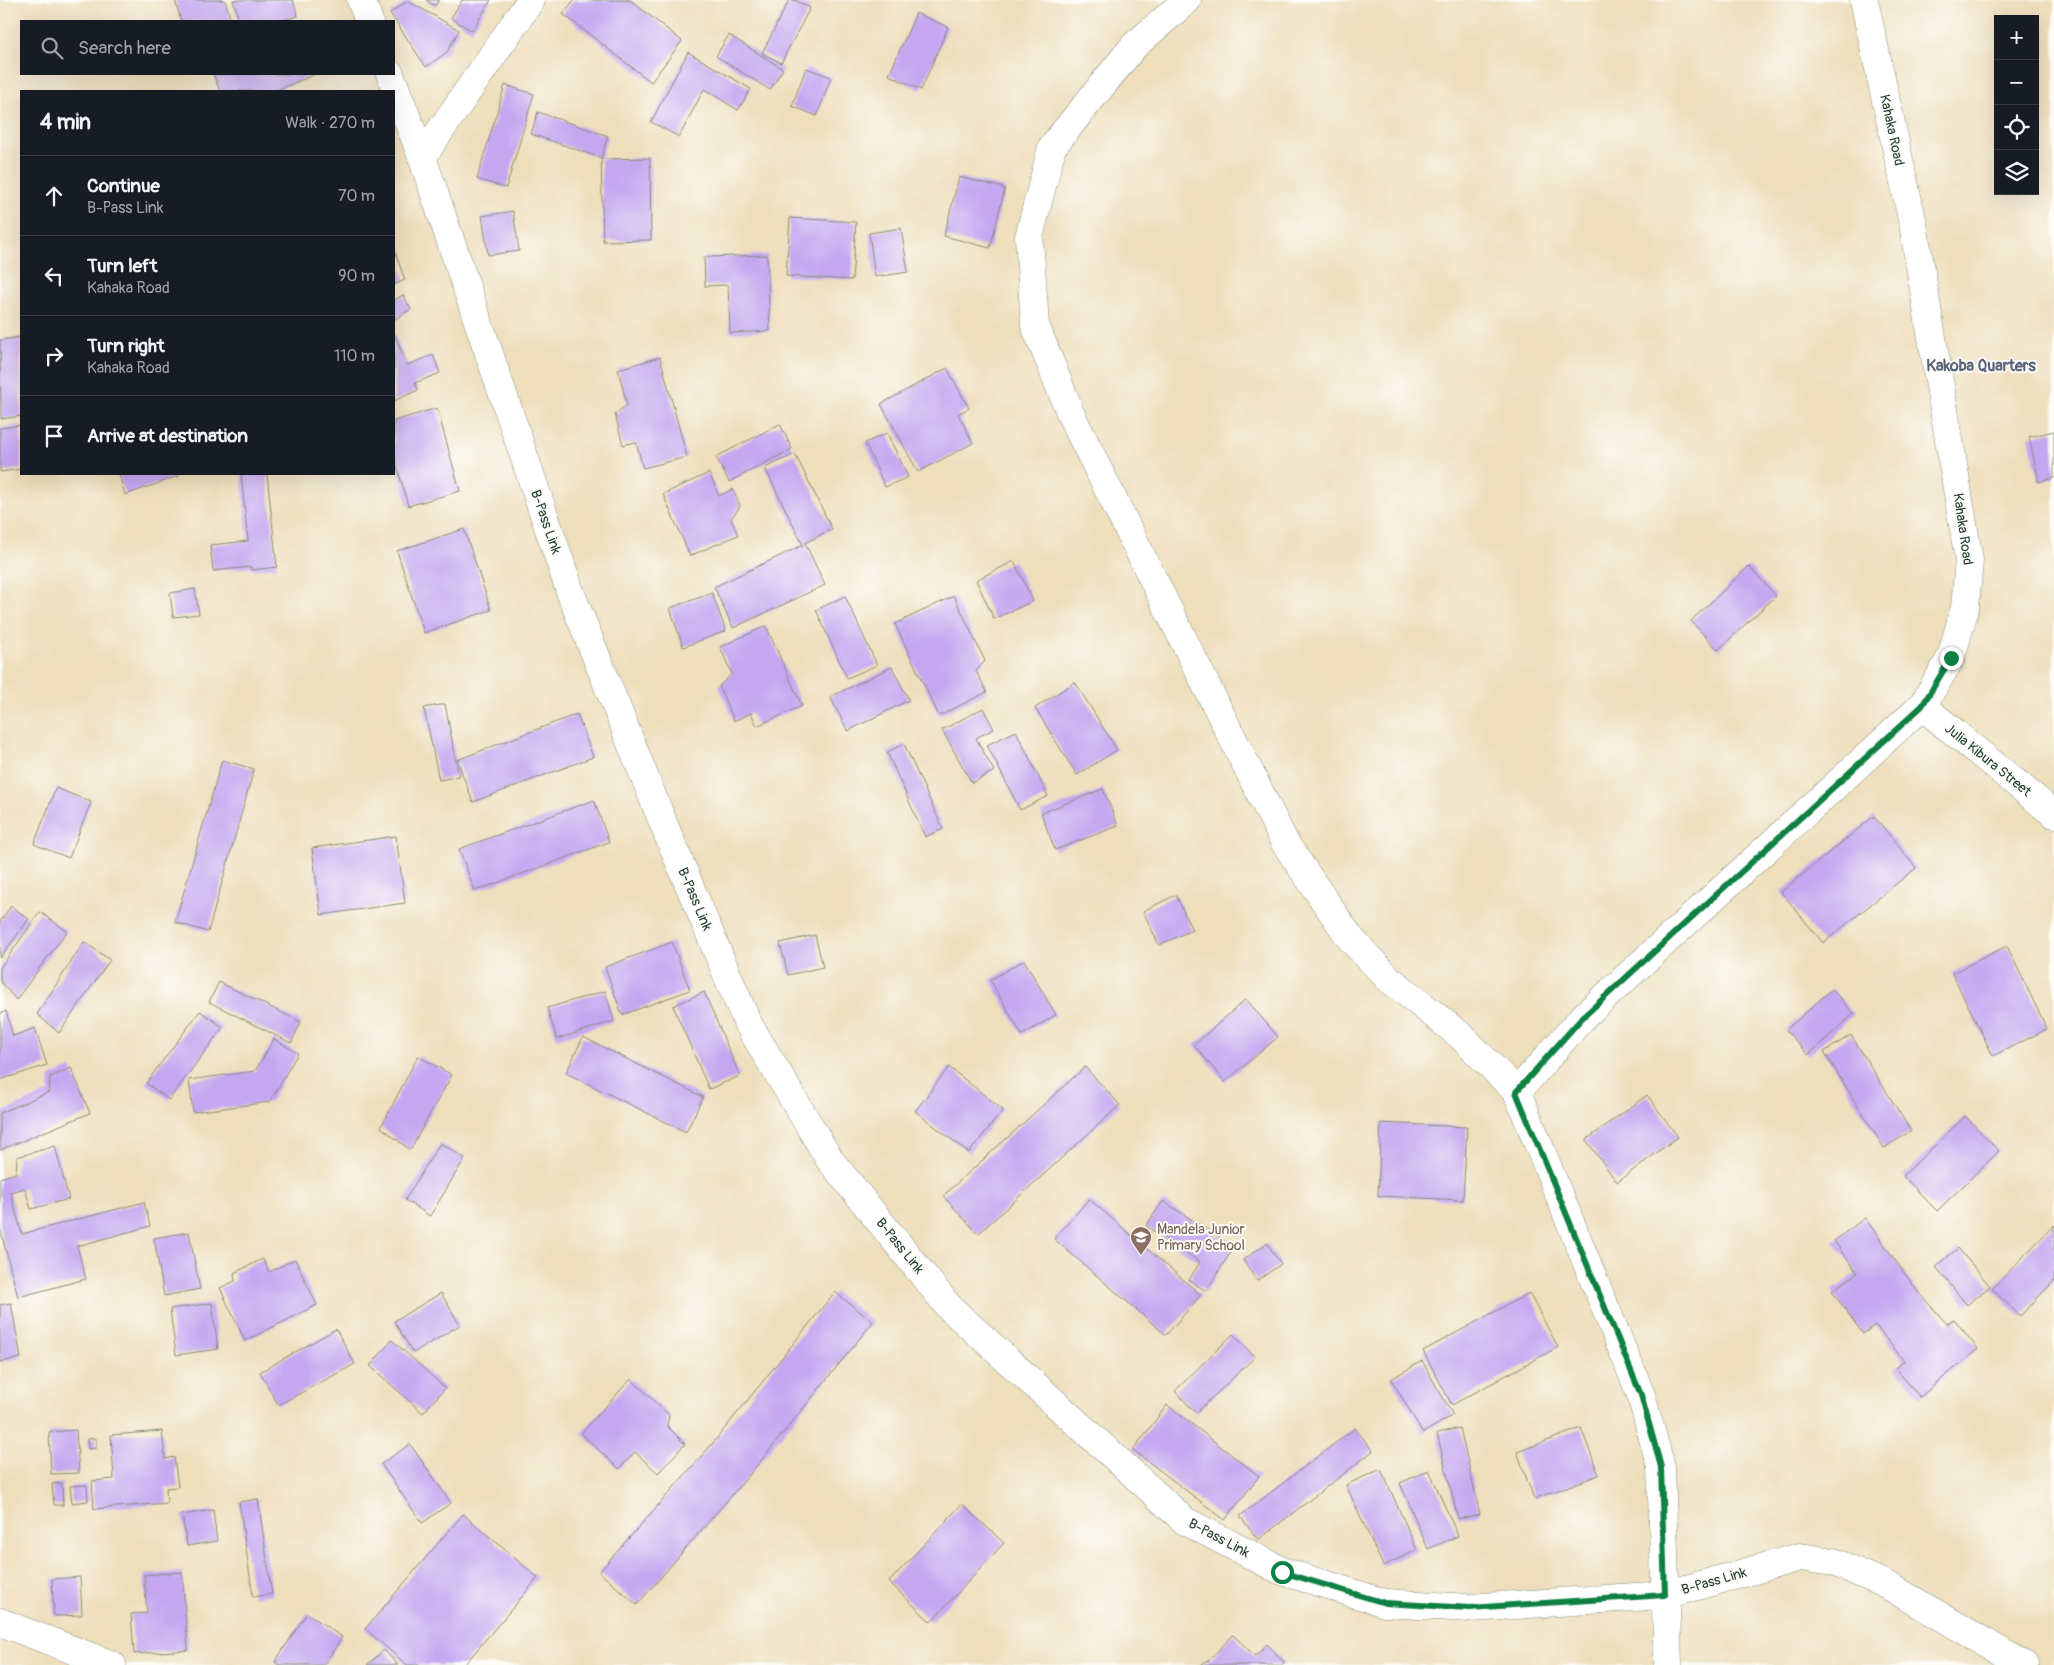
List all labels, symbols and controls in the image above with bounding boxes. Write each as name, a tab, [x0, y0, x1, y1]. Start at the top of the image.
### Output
map controls	[1994, 15, 2039, 195]
button: +	[1994, 15, 2039, 60]
search box	[20, 20, 395, 75]
icon: search	[38, 34, 66, 62]
text: Search here	[78, 36, 171, 60]
button: −	[1994, 60, 2039, 105]
street label: Kahaka Road	[1876, 93, 1908, 167]
button: locate	[1994, 105, 2039, 150]
text: 4 min	[40, 109, 91, 136]
text: Walk · 270 m	[285, 113, 375, 133]
button: layers	[1994, 150, 2039, 195]
text: Continue	[87, 174, 160, 198]
icon: ahead	[40, 182, 68, 210]
text: 70 m	[338, 186, 375, 206]
text: B-Pass Link	[87, 198, 163, 218]
text: Turn left	[87, 254, 157, 278]
icon: left	[40, 262, 68, 290]
text: 90 m	[338, 266, 375, 286]
text: Kahaka Road	[87, 278, 170, 298]
text: Turn right	[87, 334, 165, 358]
icon: right	[40, 342, 68, 370]
text: 110 m	[334, 346, 375, 366]
district label: Kakoba Quarters	[1926, 356, 2036, 376]
text: Kahaka Road	[87, 358, 170, 378]
icon: arrive	[40, 422, 68, 450]
text: Arrive at destination	[87, 424, 248, 448]
street label: B-Pass Link	[527, 488, 565, 557]
street label: Kahaka Road	[1950, 492, 1976, 566]
route end	[1940, 647, 1963, 670]
street label: Julia Kibura Street	[1941, 720, 2035, 800]
street label: B-Pass Link	[674, 865, 716, 933]
street label: B-Pass Link	[872, 1215, 928, 1277]
place label: Mandela Junior Primary School	[1157, 1221, 1245, 1254]
school or university icon: Mandela Junior Primary School	[1129, 1225, 1153, 1256]
street label: B-Pass Link	[1185, 1515, 1253, 1561]
route start	[1271, 1561, 1294, 1584]
street label: B-Pass Link	[1680, 1564, 1749, 1598]

